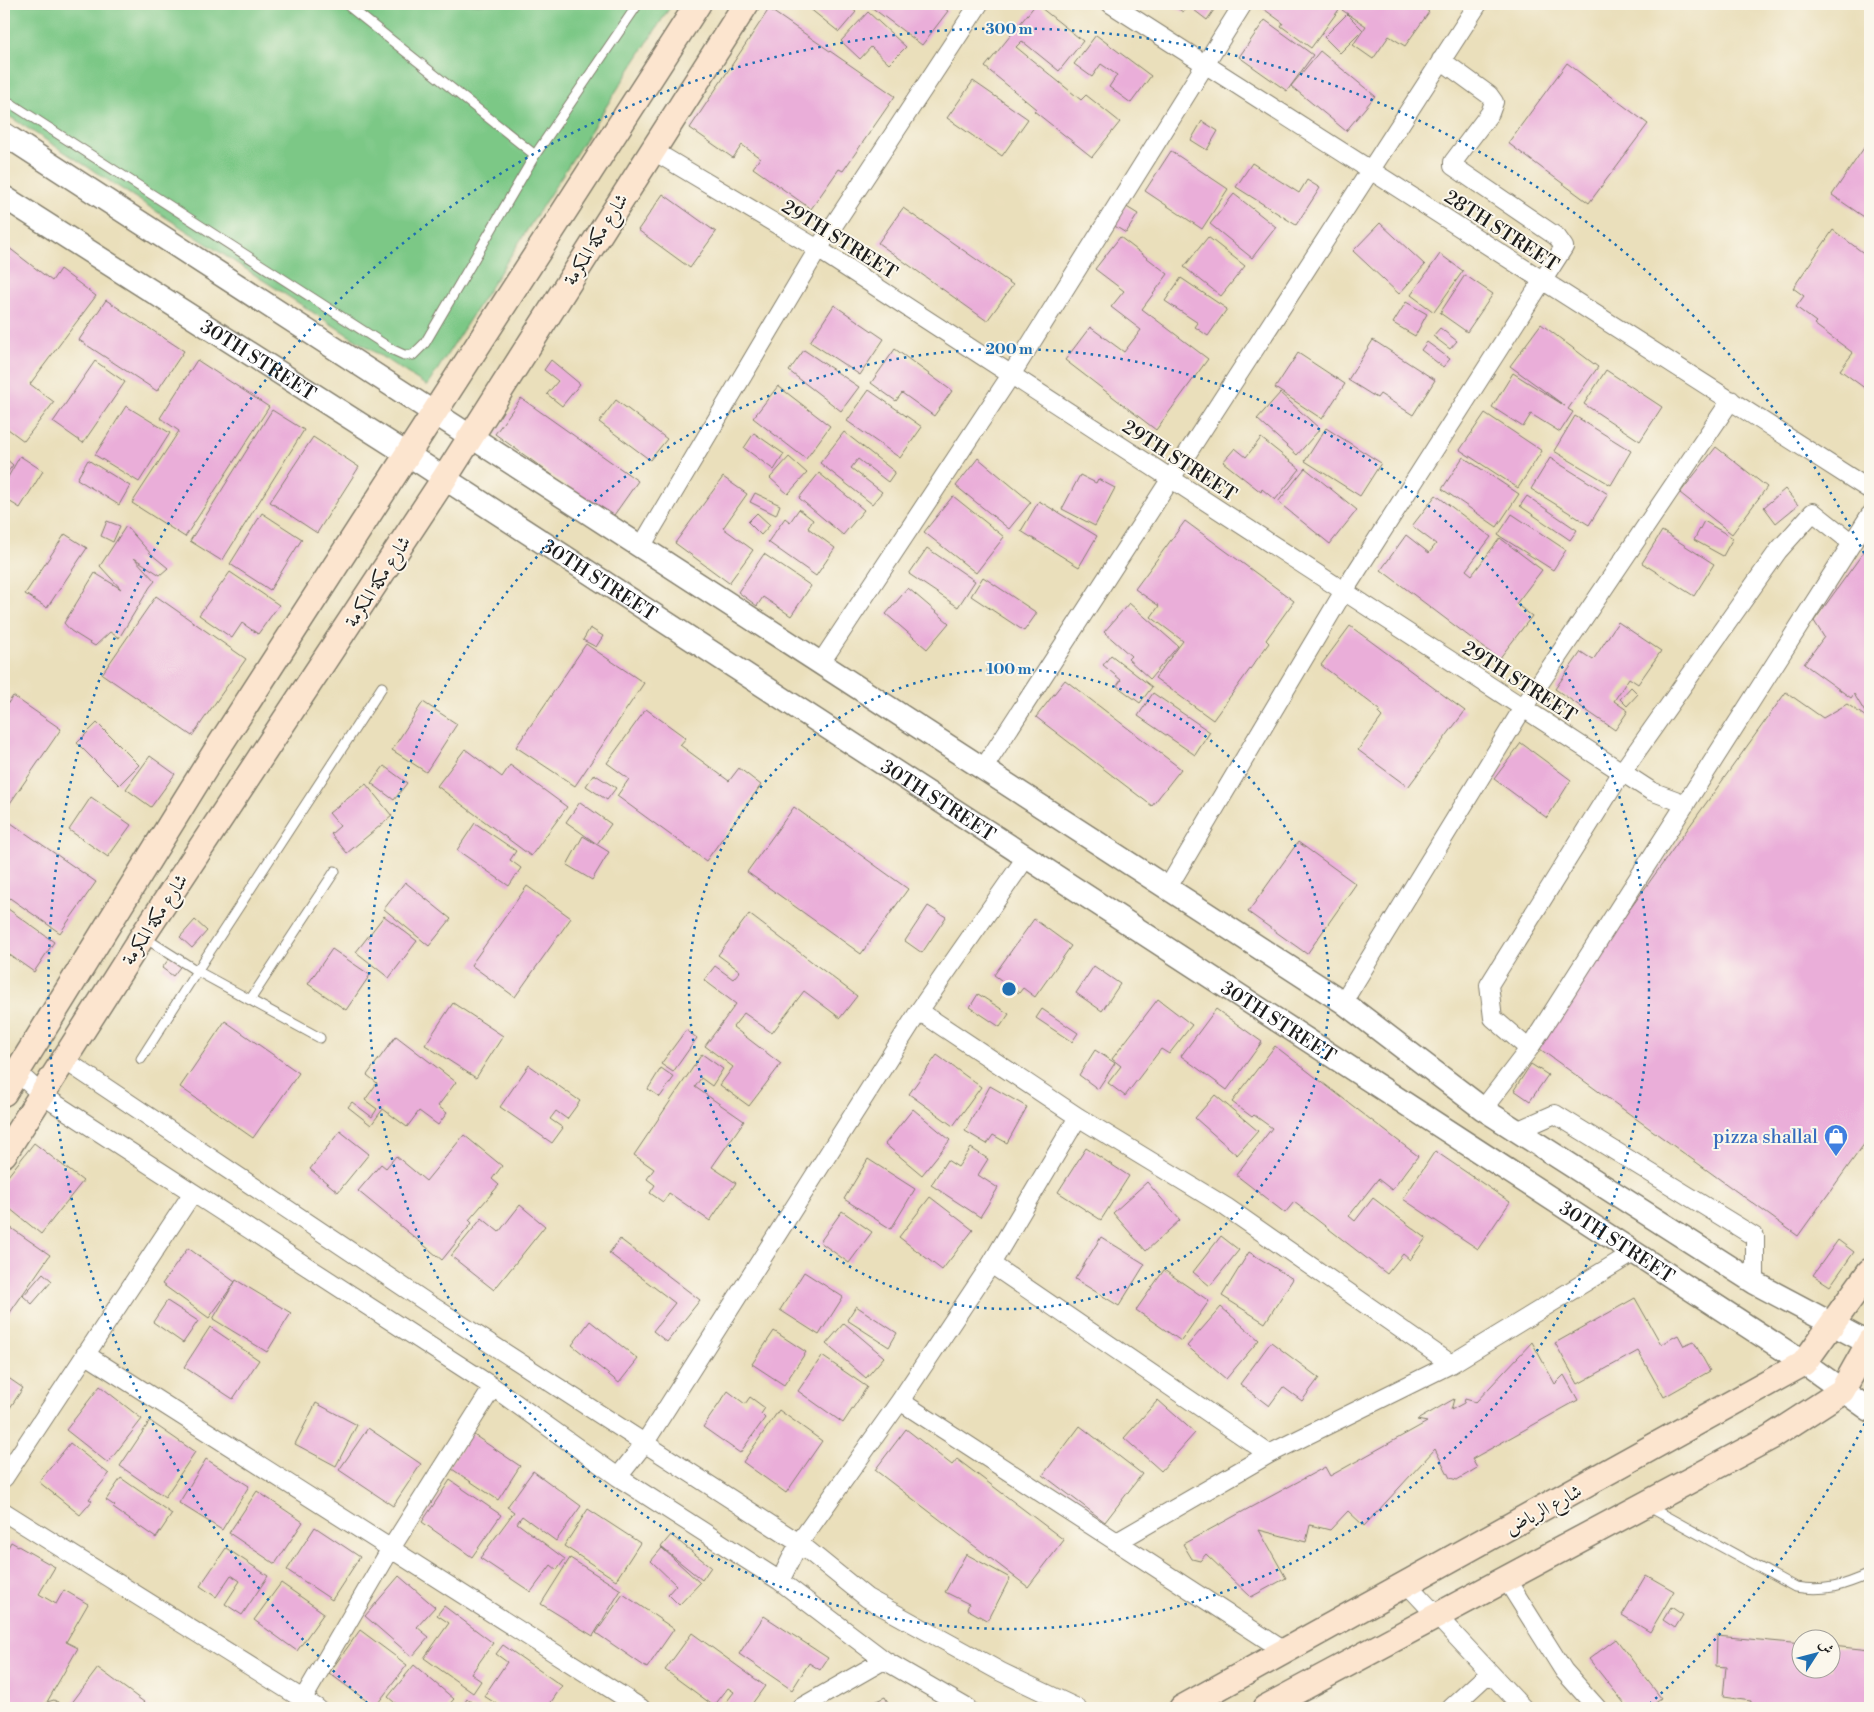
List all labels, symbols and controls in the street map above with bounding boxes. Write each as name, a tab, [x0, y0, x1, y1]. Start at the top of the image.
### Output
text: 300 m	[986, 20, 1033, 39]
street label: 28TH STREET	[1440, 185, 1563, 277]
street label: شارع مكة المكرمة	[558, 189, 636, 292]
street label: 29TH STREET	[777, 195, 902, 285]
street label: 30TH STREET	[196, 315, 320, 406]
text: 200 m	[985, 340, 1033, 359]
street label: 29TH STREET	[1118, 415, 1241, 507]
street label: شارع مكة المكرمة	[339, 531, 419, 633]
street label: 30TH STREET	[537, 534, 661, 626]
street label: 29TH STREET	[1458, 636, 1581, 728]
text: 100 m	[987, 660, 1032, 679]
street label: 30TH STREET	[876, 754, 1000, 847]
street label: شارع مكة المكرمة	[116, 869, 196, 971]
street label: 30TH STREET	[1216, 976, 1340, 1068]
centre of rings	[1000, 980, 1018, 998]
shop icon: pizza shallal	[1823, 1123, 1849, 1157]
place label: pizza shallal	[1713, 1125, 1818, 1149]
street label: 30TH STREET	[1555, 1196, 1679, 1289]
street label: شارع الرياض	[1501, 1479, 1587, 1543]
north arrow	[1792, 1630, 1842, 1680]
text: ش	[1814, 1636, 1837, 1658]

